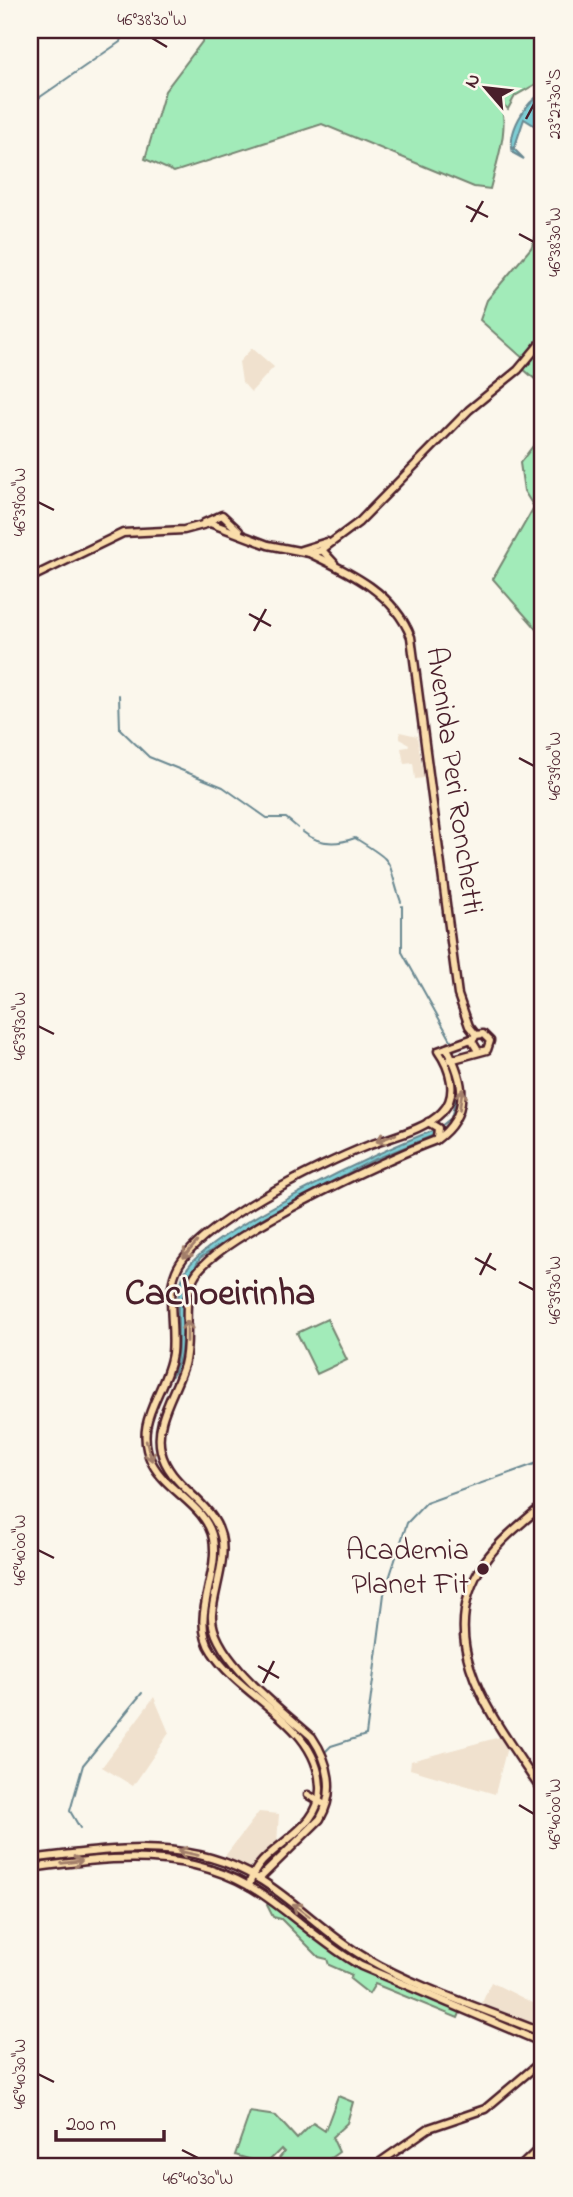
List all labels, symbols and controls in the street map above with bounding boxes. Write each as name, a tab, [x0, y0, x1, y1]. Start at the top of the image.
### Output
text: 46°38'30"W	[117, 8, 187, 34]
north arrow	[450, 52, 520, 122]
text: N	[458, 69, 488, 93]
text: 23°27'30"S	[543, 69, 569, 139]
text: 46°38'30"W	[543, 207, 569, 277]
text: 46°39'00"W	[8, 468, 34, 536]
street label: Avenida Peri Ronchetti	[412, 644, 494, 918]
text: 46°39'00"W	[543, 732, 569, 800]
text: 46°39'30"W	[8, 992, 34, 1060]
one-way arrow	[455, 1088, 468, 1111]
one-way arrow	[376, 1133, 398, 1145]
one-way arrow	[182, 1240, 198, 1258]
text: 46°39'30"W	[543, 1256, 569, 1324]
district label: Cachoeirinha	[125, 1268, 315, 1322]
one-way arrow	[180, 1320, 194, 1343]
one-way arrow	[143, 1439, 156, 1462]
text: 46°40'00"W	[8, 1514, 34, 1585]
place label: Academia Planet Fit	[346, 1530, 469, 1608]
marker: Academia Planet Fit	[475, 1561, 491, 1577]
text: 46°40'00"W	[543, 1778, 569, 1849]
one-way arrow	[177, 1846, 200, 1860]
one-way arrow	[60, 1856, 83, 1869]
one-way arrow	[292, 1903, 311, 1918]
text: 46°40'30"W	[8, 2039, 34, 2109]
scale bar	[56, 2099, 164, 2143]
text: 200 m	[66, 2110, 116, 2140]
text: 46°40'30"W	[163, 2167, 233, 2193]

